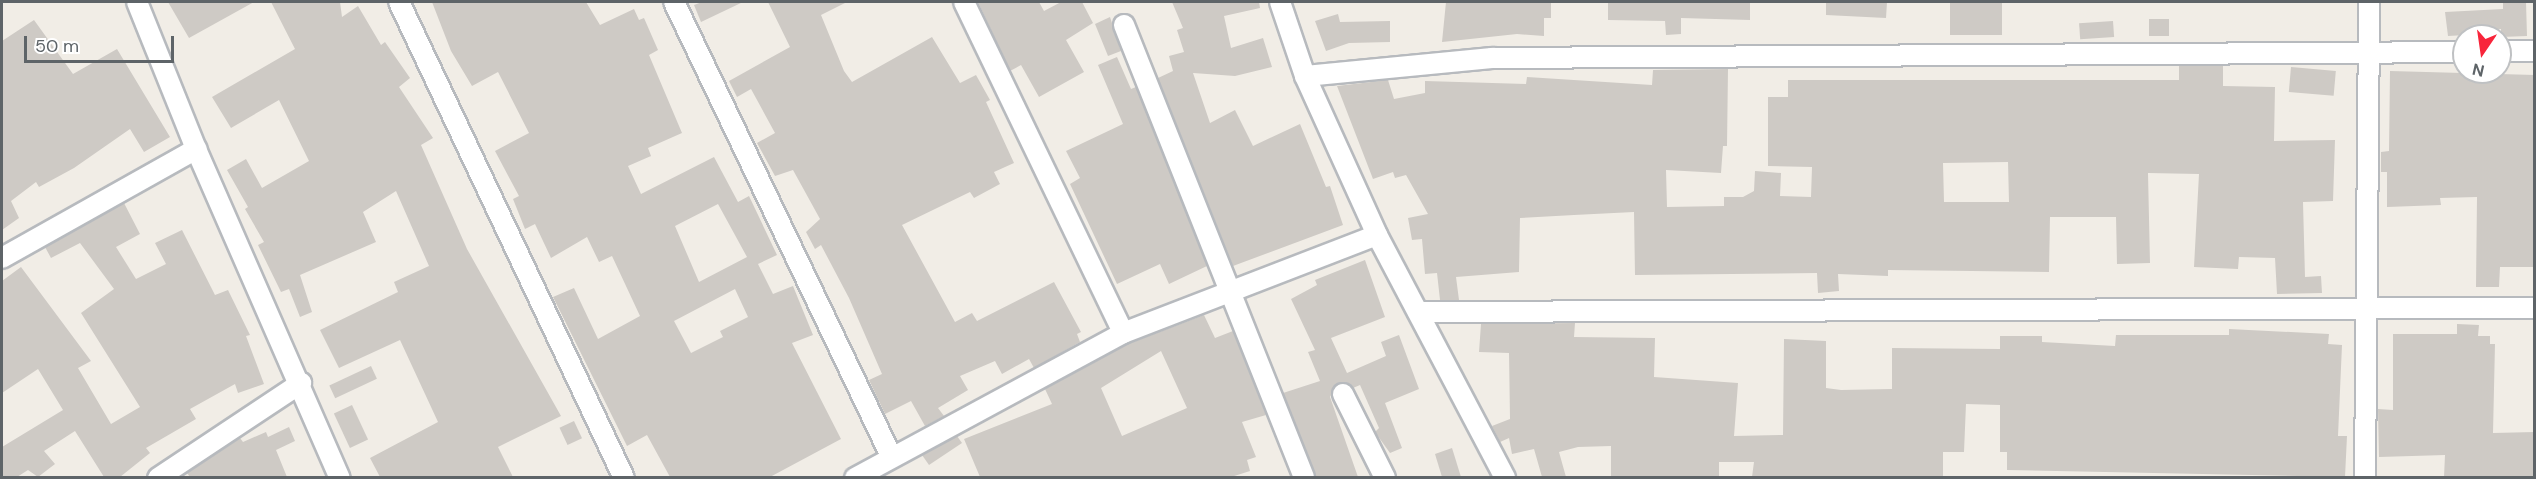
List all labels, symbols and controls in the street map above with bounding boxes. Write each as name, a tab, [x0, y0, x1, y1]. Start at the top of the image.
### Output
scale bar	[27, 24, 177, 62]
north arrow	[2452, 24, 2512, 84]
text: 50 m	[35, 34, 79, 58]
text: N	[2470, 59, 2486, 82]

